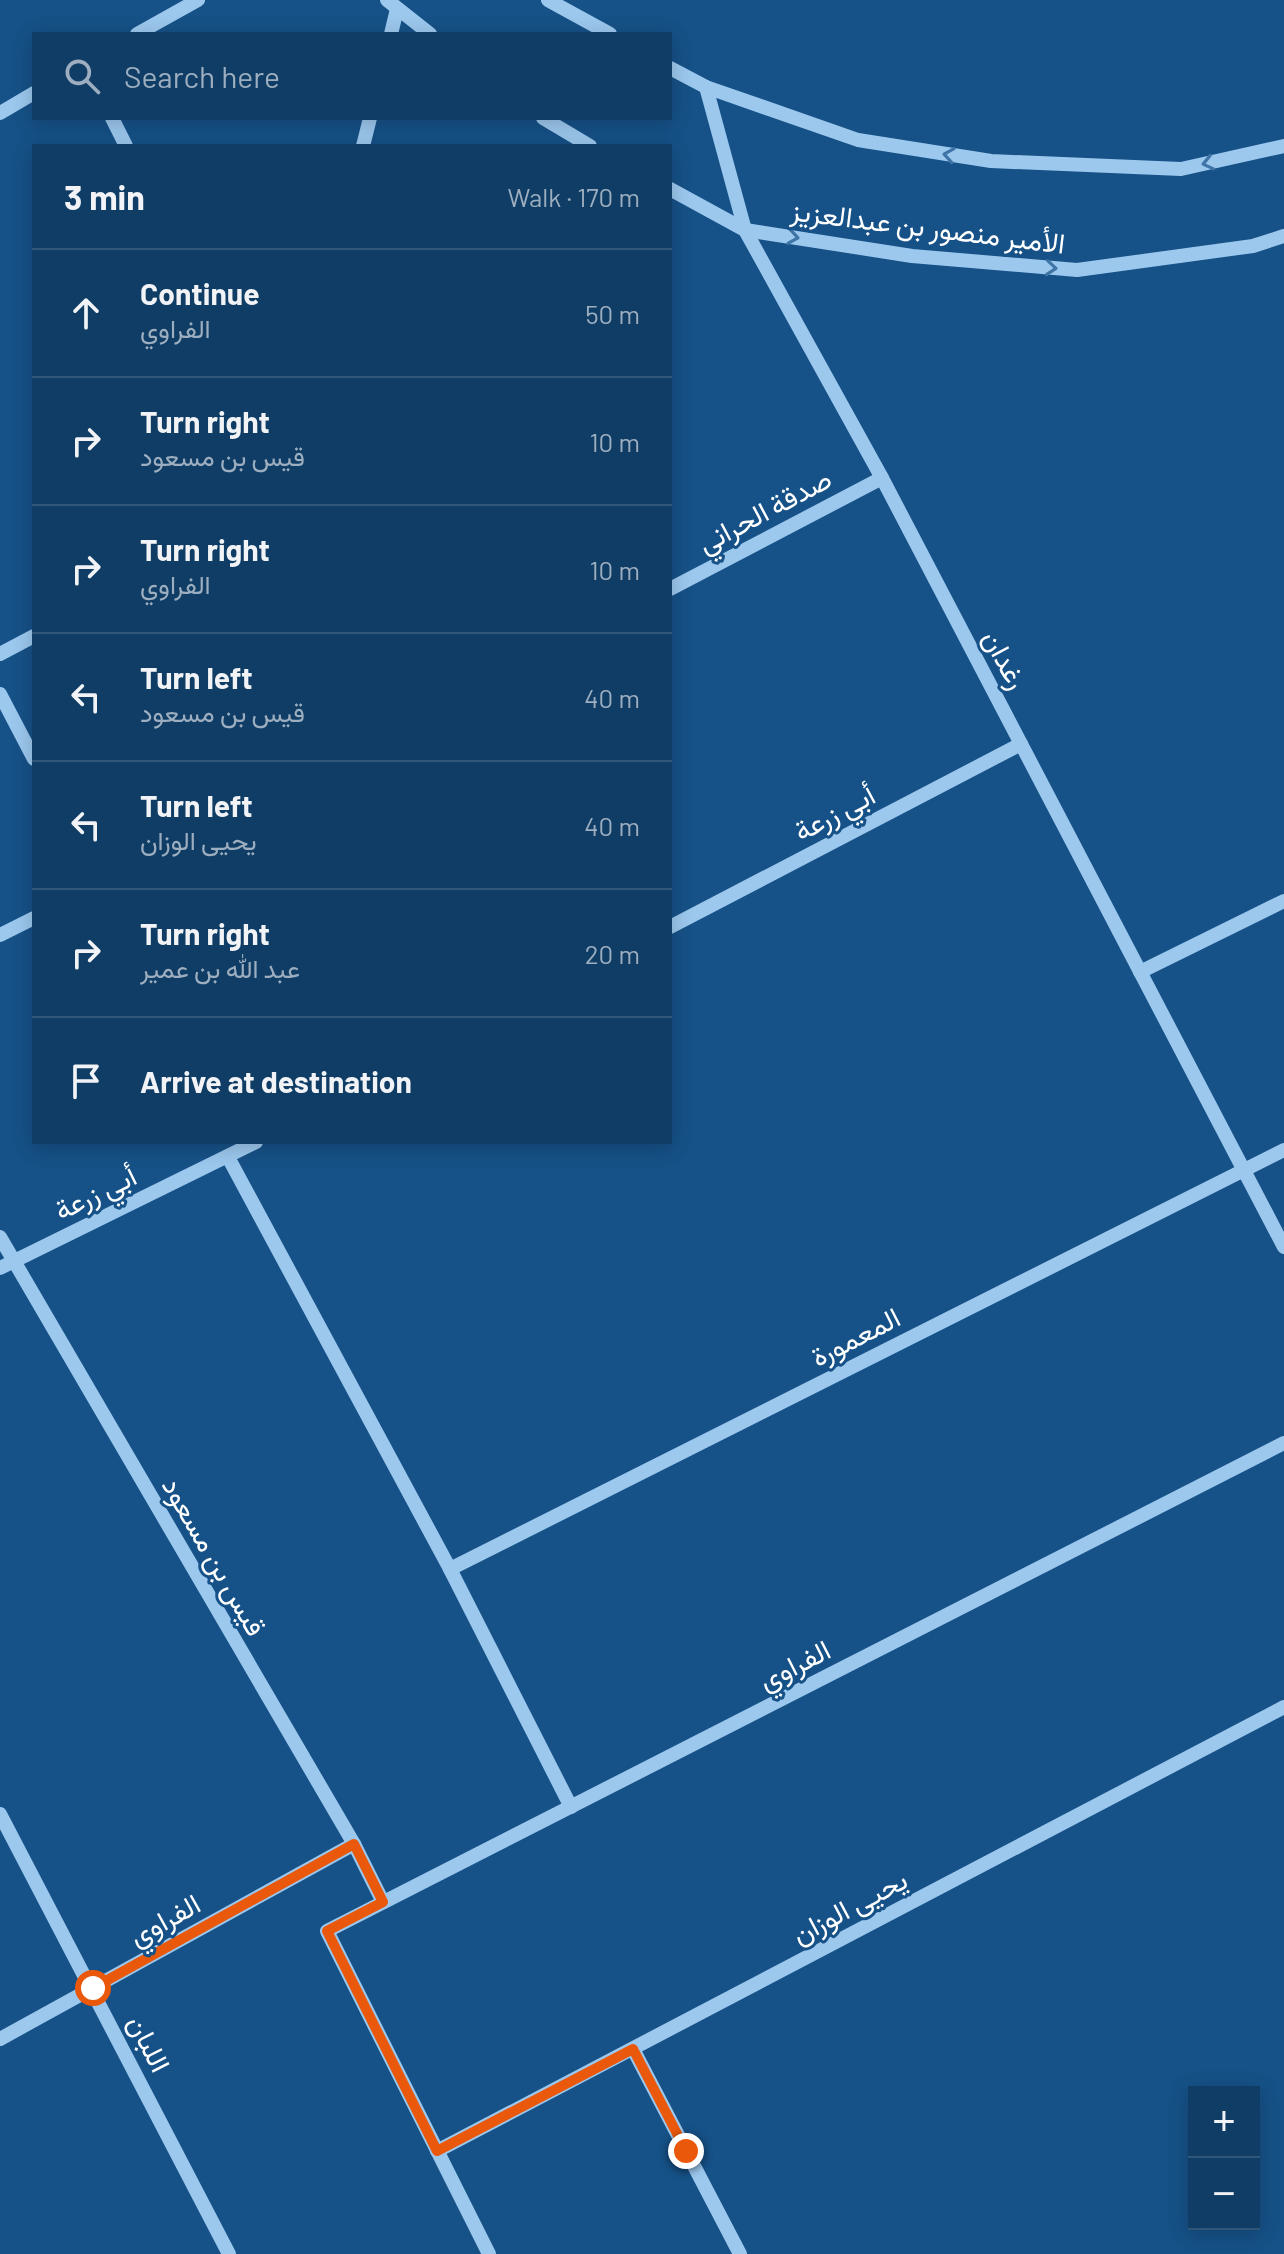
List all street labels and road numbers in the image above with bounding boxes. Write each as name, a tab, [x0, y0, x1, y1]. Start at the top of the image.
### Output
street label: الأمير منصور بن عبدالعزيز	[788, 192, 1067, 262]
street label: صدقة الحراني	[691, 461, 840, 566]
street label: رغدان	[975, 623, 1036, 695]
street label: أبي زرعة	[788, 777, 884, 854]
street label: أبي زرعة	[49, 1158, 145, 1233]
street label: المعمورة	[805, 1299, 906, 1375]
street label: قيس بن مسعود	[154, 1471, 274, 1642]
street label: الفراوي	[752, 1632, 839, 1703]
street label: يحيى الوزان	[786, 1861, 913, 1952]
street label: الفراوي	[122, 1886, 209, 1958]
street label: اللبان	[120, 2009, 179, 2078]

